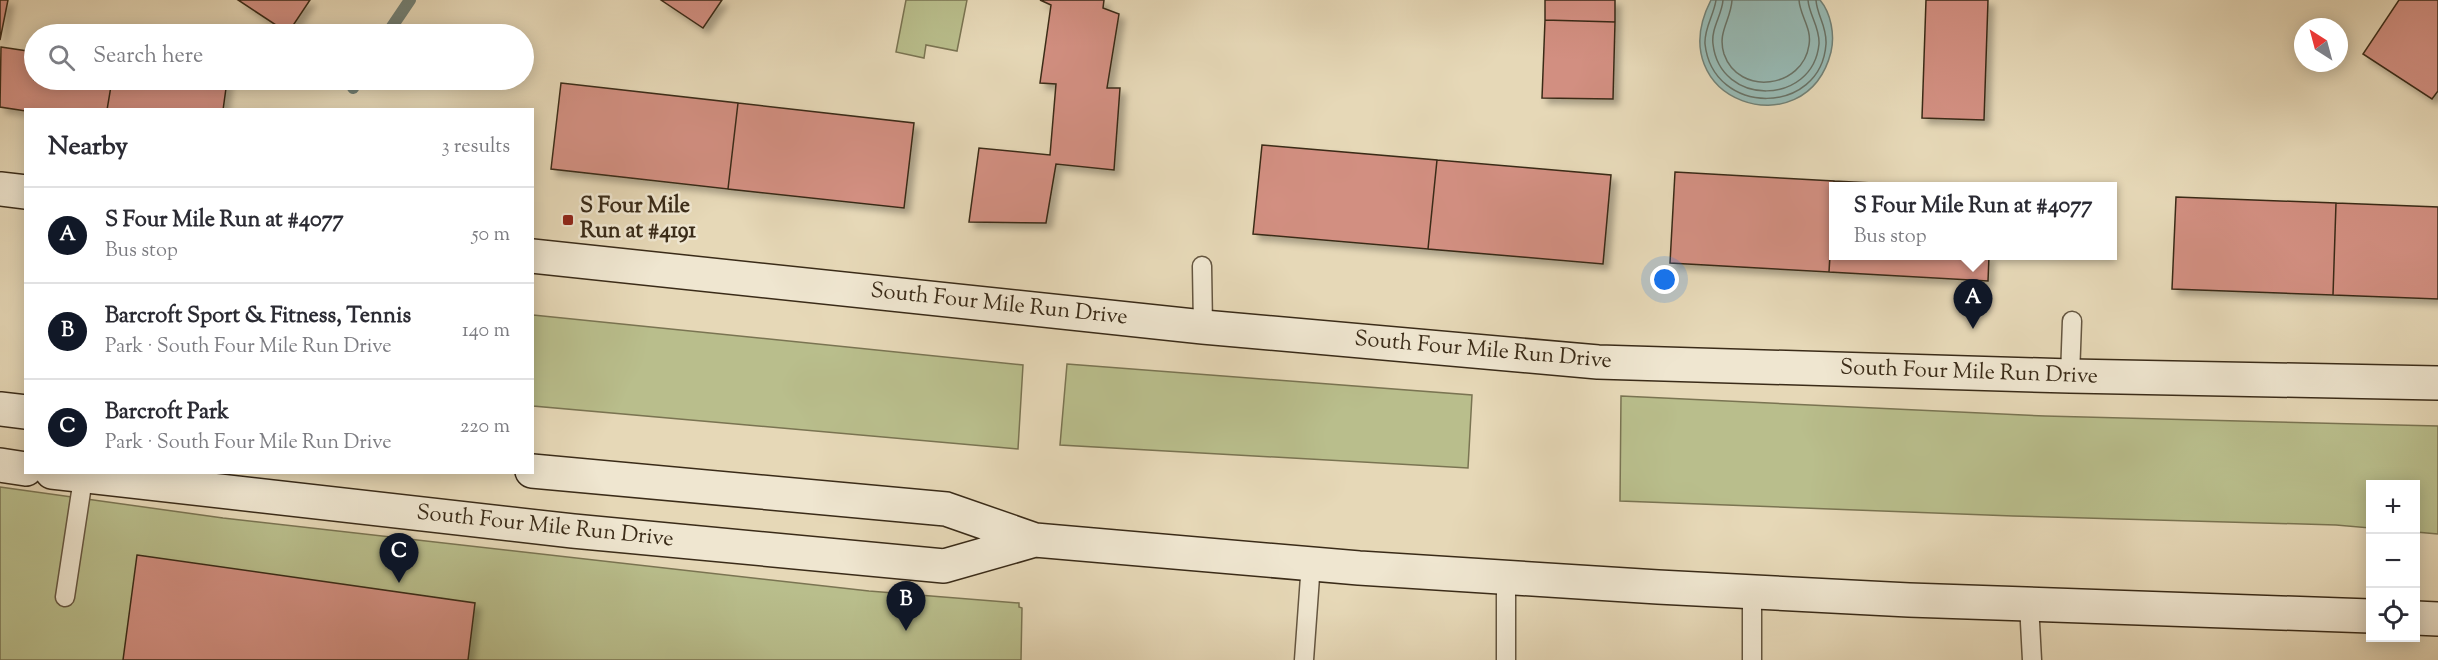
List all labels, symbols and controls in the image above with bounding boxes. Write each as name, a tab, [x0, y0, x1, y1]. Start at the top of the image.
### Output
north arrow	[2294, 18, 2348, 72]
search box	[24, 24, 534, 90]
icon: search	[45, 41, 78, 74]
text: Search here	[93, 41, 203, 73]
text: Nearby	[48, 129, 128, 166]
text: 3 results	[441, 133, 510, 162]
popup	[1829, 182, 2117, 260]
place label: S Four Mile Run at #4191	[580, 191, 696, 248]
text: S Four Mile Run at #4077	[1854, 191, 2092, 223]
text: S Four Mile Run at #4077	[105, 205, 344, 237]
marker: S Four Mile Run at #4191	[561, 213, 575, 227]
text: A	[59, 221, 76, 250]
text: 50 m	[472, 221, 510, 250]
text: Bus stop	[1854, 223, 1926, 252]
text: Bus stop	[105, 237, 178, 266]
your location	[1650, 265, 1679, 294]
street label: South Four Mile Run Drive	[869, 276, 1129, 334]
pin: A	[1954, 280, 1992, 329]
text: Barcroft Sport & Fitness, Tennis	[105, 301, 411, 333]
text: B	[61, 317, 74, 346]
text: 140 m	[462, 317, 510, 346]
street label: South Four Mile Run Drive	[1353, 324, 1613, 378]
text: Park · South Four Mile Run Drive	[105, 333, 392, 362]
street label: South Four Mile Run Drive	[1839, 353, 2099, 393]
text: Barcroft Park	[105, 397, 229, 429]
text: C	[59, 413, 76, 442]
text: 220 m	[460, 413, 510, 442]
text: Park · South Four Mile Run Drive	[105, 429, 392, 458]
map controls	[2366, 480, 2420, 642]
button: +	[2366, 480, 2420, 534]
street label: South Four Mile Run Drive	[415, 498, 675, 556]
pin: C	[380, 534, 418, 583]
button: −	[2366, 534, 2420, 588]
pin: B	[886, 582, 926, 631]
button: locate	[2366, 588, 2420, 642]

